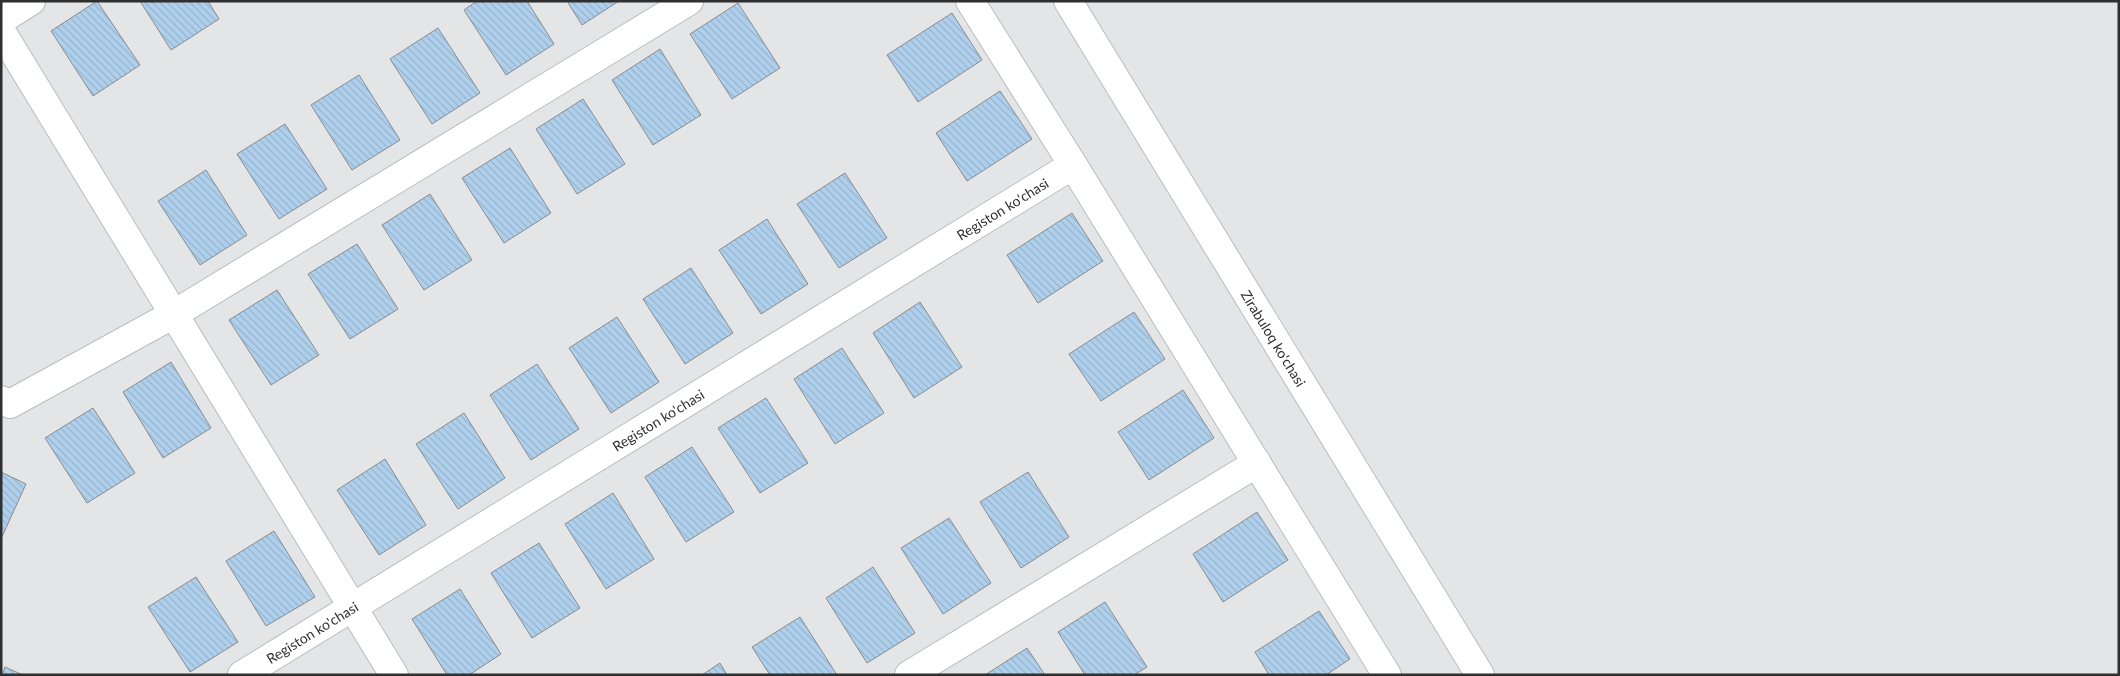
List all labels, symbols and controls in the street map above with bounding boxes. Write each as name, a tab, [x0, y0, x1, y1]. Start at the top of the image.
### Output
street label: Registon ko'chasi	[953, 174, 1051, 243]
street label: Zirabuloq ko'chasi	[1238, 287, 1310, 389]
street label: Registon ko'chasi	[609, 385, 707, 454]
street label: Registon ko'chasi	[263, 597, 361, 667]

